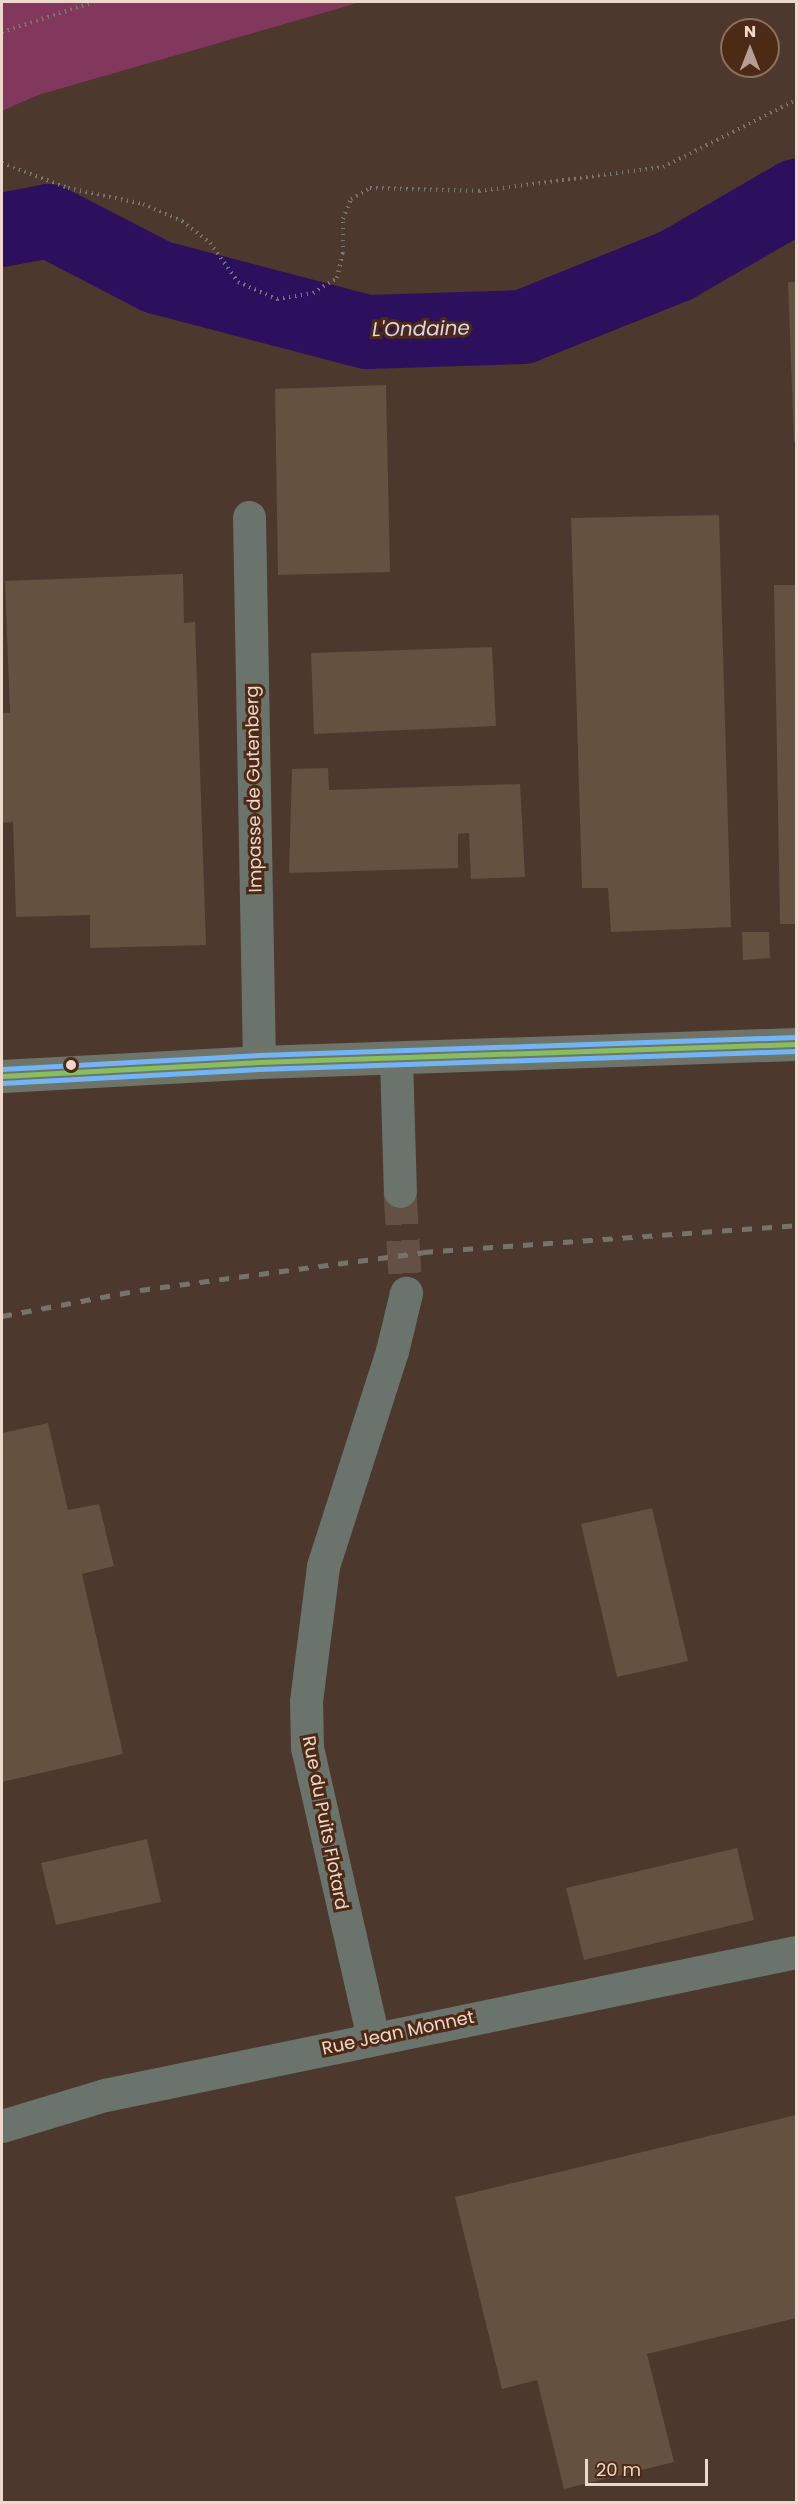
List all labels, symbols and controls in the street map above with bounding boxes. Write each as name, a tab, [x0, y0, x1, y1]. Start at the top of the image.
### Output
north arrow	[720, 18, 780, 78]
text: N	[744, 20, 756, 43]
water label: L'Ondaine	[372, 316, 470, 342]
street label: Impasse de Gutenberg	[241, 685, 267, 893]
unlabelled marker	[65, 1059, 77, 1071]
street label: Rue du Puits Flotard	[298, 1734, 352, 1912]
street label: Rue Jean Monnet	[320, 2006, 476, 2060]
scale bar	[588, 2447, 711, 2485]
text: 20 m	[596, 2457, 641, 2482]

